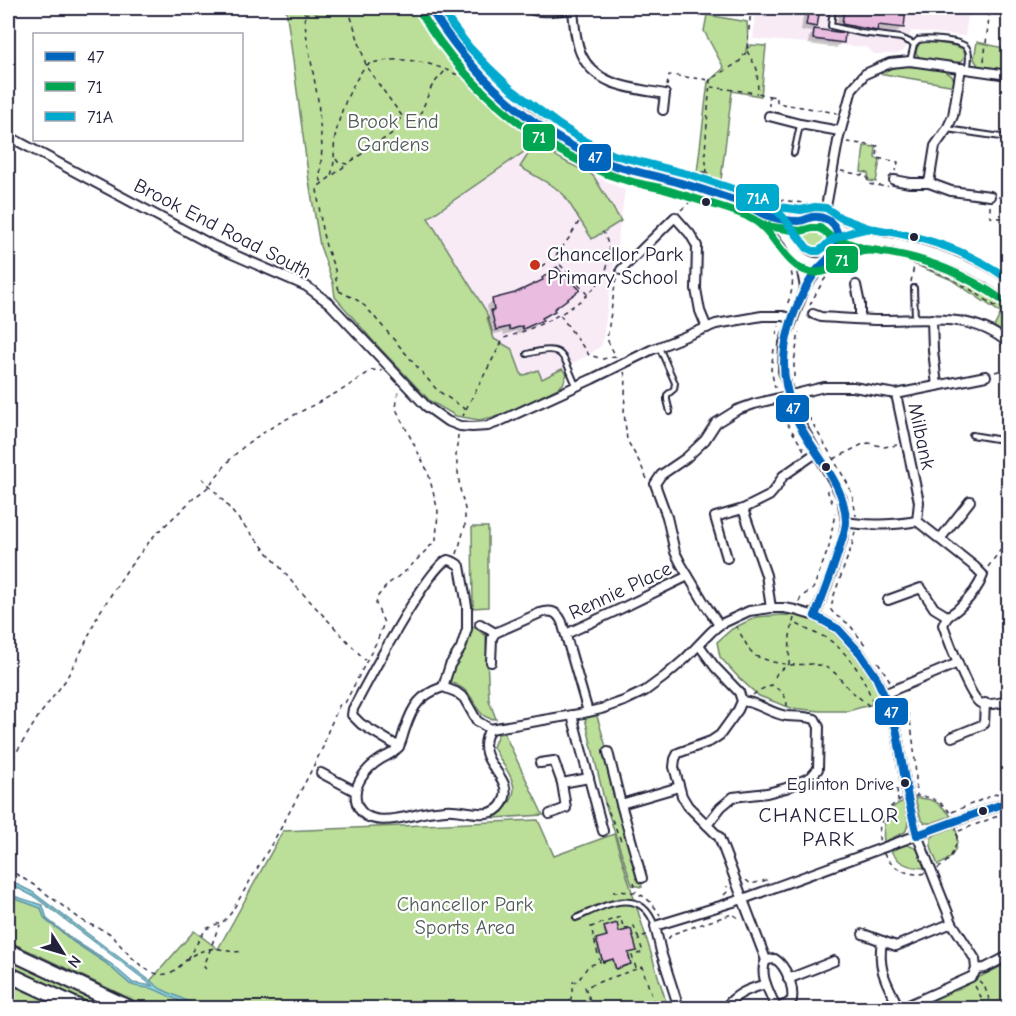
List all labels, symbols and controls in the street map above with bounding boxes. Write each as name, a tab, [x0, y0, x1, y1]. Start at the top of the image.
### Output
legend	[33, 33, 243, 141]
text: 47	[87, 47, 105, 68]
text: 71	[87, 77, 103, 98]
text: 71A	[87, 107, 113, 128]
park label: Brook End Gardens	[347, 110, 439, 156]
line badge: 71	[522, 123, 556, 152]
text: 71	[532, 129, 546, 147]
line badge: 47	[578, 143, 612, 172]
text: 47	[588, 149, 603, 167]
street label: Brook End Road South	[130, 174, 315, 283]
line badge: 71A	[735, 183, 780, 212]
text: 71A	[747, 190, 769, 208]
unlabelled marker	[700, 196, 712, 208]
unlabelled marker	[908, 231, 920, 243]
place label: Chancellor Park Primary School	[547, 243, 684, 289]
line badge: 71	[825, 245, 859, 274]
text: 71	[835, 252, 849, 270]
marker: Chancellor Park Primary School	[528, 258, 542, 272]
line badge: 47	[775, 394, 810, 423]
text: 47	[786, 400, 801, 418]
street label: Milbank	[903, 401, 940, 472]
unlabelled marker	[820, 461, 832, 473]
street label: Rennie Place	[565, 557, 675, 624]
line badge: 47	[874, 697, 909, 726]
text: 47	[884, 704, 899, 722]
place label: Eglinton Drive	[787, 774, 894, 795]
marker: Eglinton Drive	[899, 777, 911, 789]
district label: CHANCELLOR PARK	[758, 803, 900, 851]
unlabelled marker	[977, 805, 989, 817]
park label: Chancellor Park Sports Area	[397, 893, 533, 939]
north arrow	[33, 923, 93, 983]
text: N	[64, 952, 85, 971]

